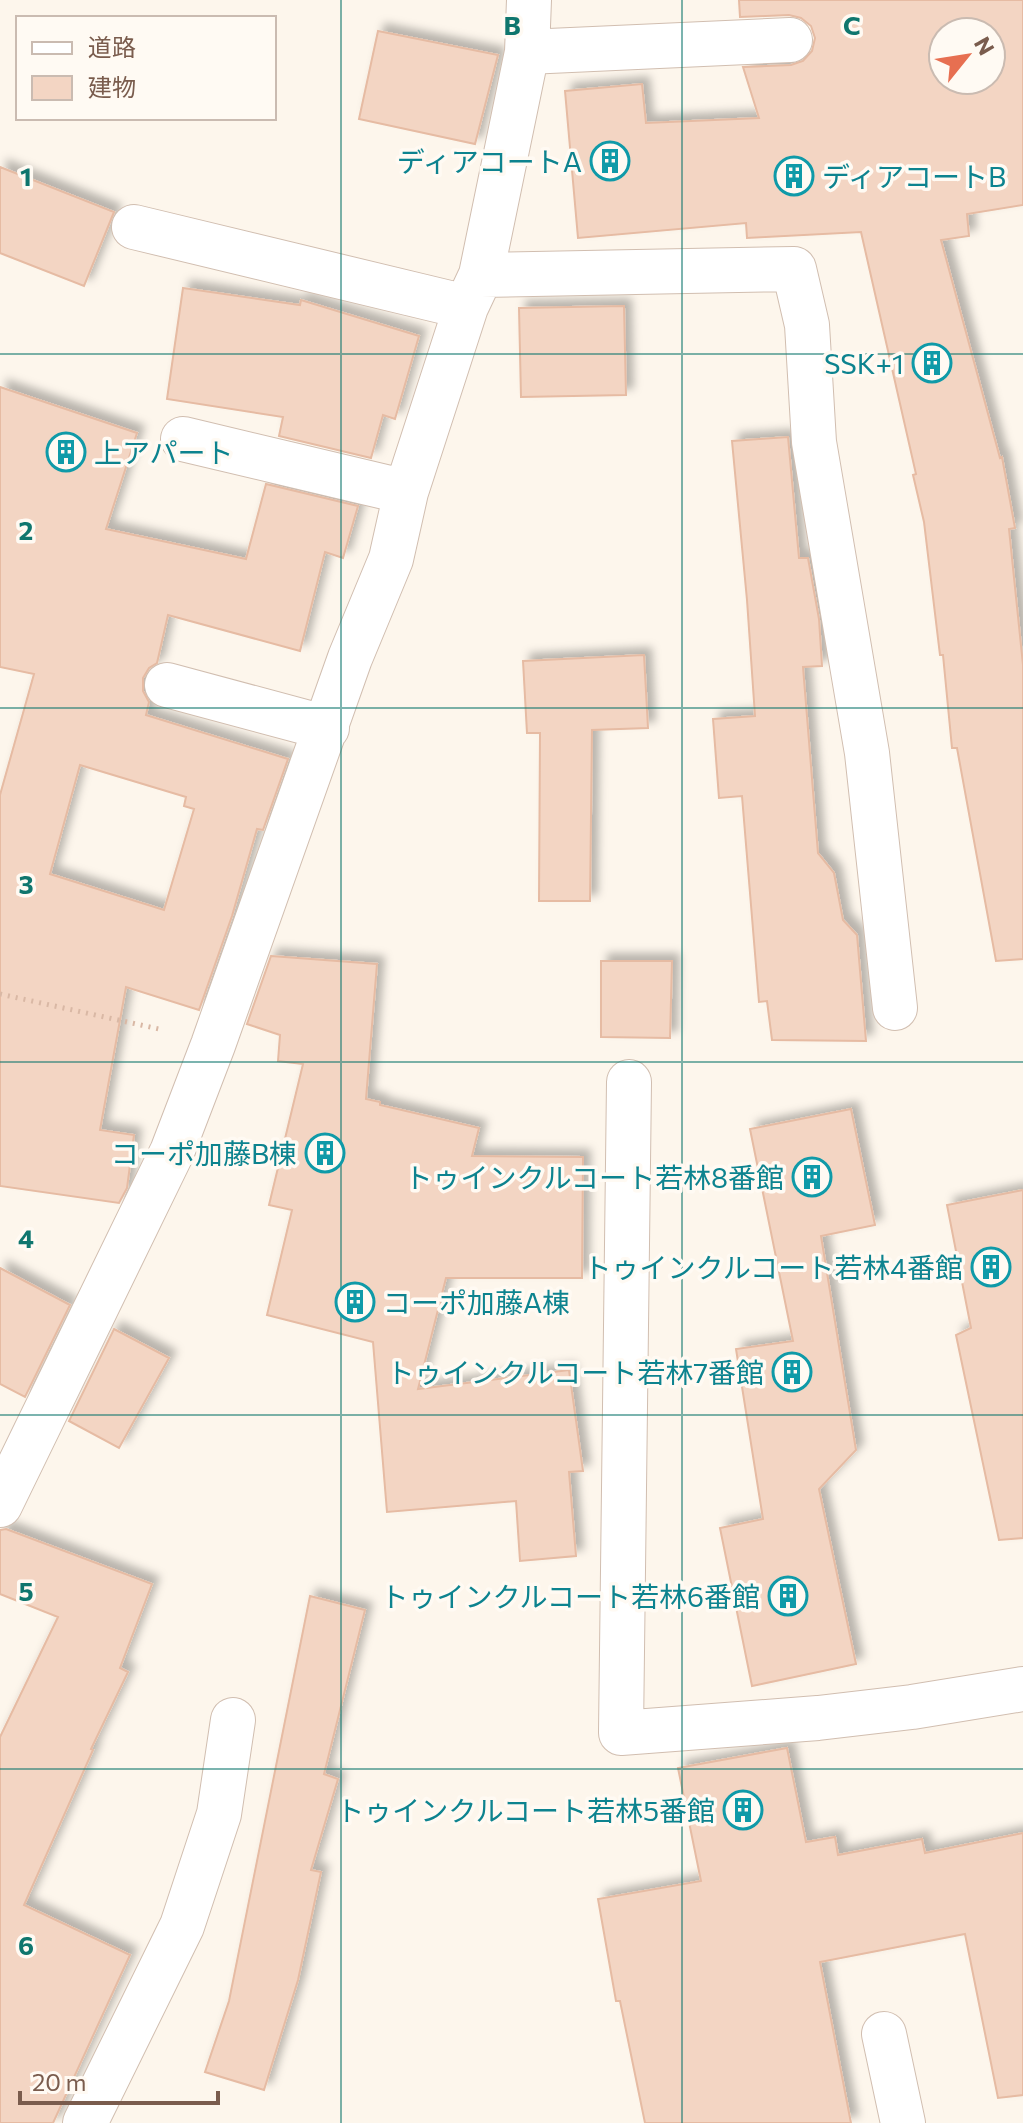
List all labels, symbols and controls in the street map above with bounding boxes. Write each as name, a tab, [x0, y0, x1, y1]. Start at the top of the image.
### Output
text: B	[503, 9, 521, 40]
text: C	[843, 9, 861, 40]
legend	[16, 16, 276, 120]
north arrow	[927, 16, 1007, 96]
text: 道路	[88, 32, 136, 61]
text: N	[969, 32, 1001, 60]
text: 建物	[88, 72, 136, 101]
building icon: ディアコートA	[589, 140, 631, 182]
place label: ディアコートA	[397, 144, 582, 178]
building icon: ディアコートB	[773, 155, 815, 197]
place label: ディアコートB	[822, 159, 1006, 193]
text: 1	[20, 160, 32, 191]
building icon: SSK+1	[911, 342, 953, 384]
place label: SSK+1	[824, 346, 904, 380]
building icon: 上アパート	[45, 431, 87, 473]
place label: 上アパート	[94, 435, 233, 469]
text: 2	[19, 514, 33, 545]
text: 3	[18, 868, 34, 899]
building icon: コーポ加藤B棟	[304, 1132, 346, 1174]
place label: コーポ加藤B棟	[111, 1136, 297, 1170]
building icon: トゥインクルコート若林8番館	[791, 1156, 833, 1198]
place label: トゥインクルコート若林8番館	[404, 1160, 784, 1194]
text: 4	[18, 1222, 34, 1253]
building icon: トゥインクルコート若林4番館	[970, 1246, 1012, 1288]
place label: トゥインクルコート若林4番館	[584, 1250, 963, 1284]
building icon: コーポ加藤A棟	[334, 1281, 376, 1323]
place label: コーポ加藤A棟	[383, 1285, 570, 1319]
building icon: トゥインクルコート若林7番館	[771, 1351, 813, 1393]
place label: トゥインクルコート若林7番館	[387, 1355, 764, 1389]
text: 5	[18, 1575, 34, 1606]
building icon: トゥインクルコート若林6番館	[767, 1575, 809, 1617]
place label: トゥインクルコート若林6番館	[380, 1579, 760, 1613]
building icon: トゥインクルコート若林5番館	[722, 1789, 764, 1831]
place label: トゥインクルコート若林5番館	[336, 1793, 715, 1827]
text: 6	[18, 1929, 34, 1960]
scale bar	[20, 2055, 218, 2105]
text: 20 m	[32, 2067, 86, 2096]

